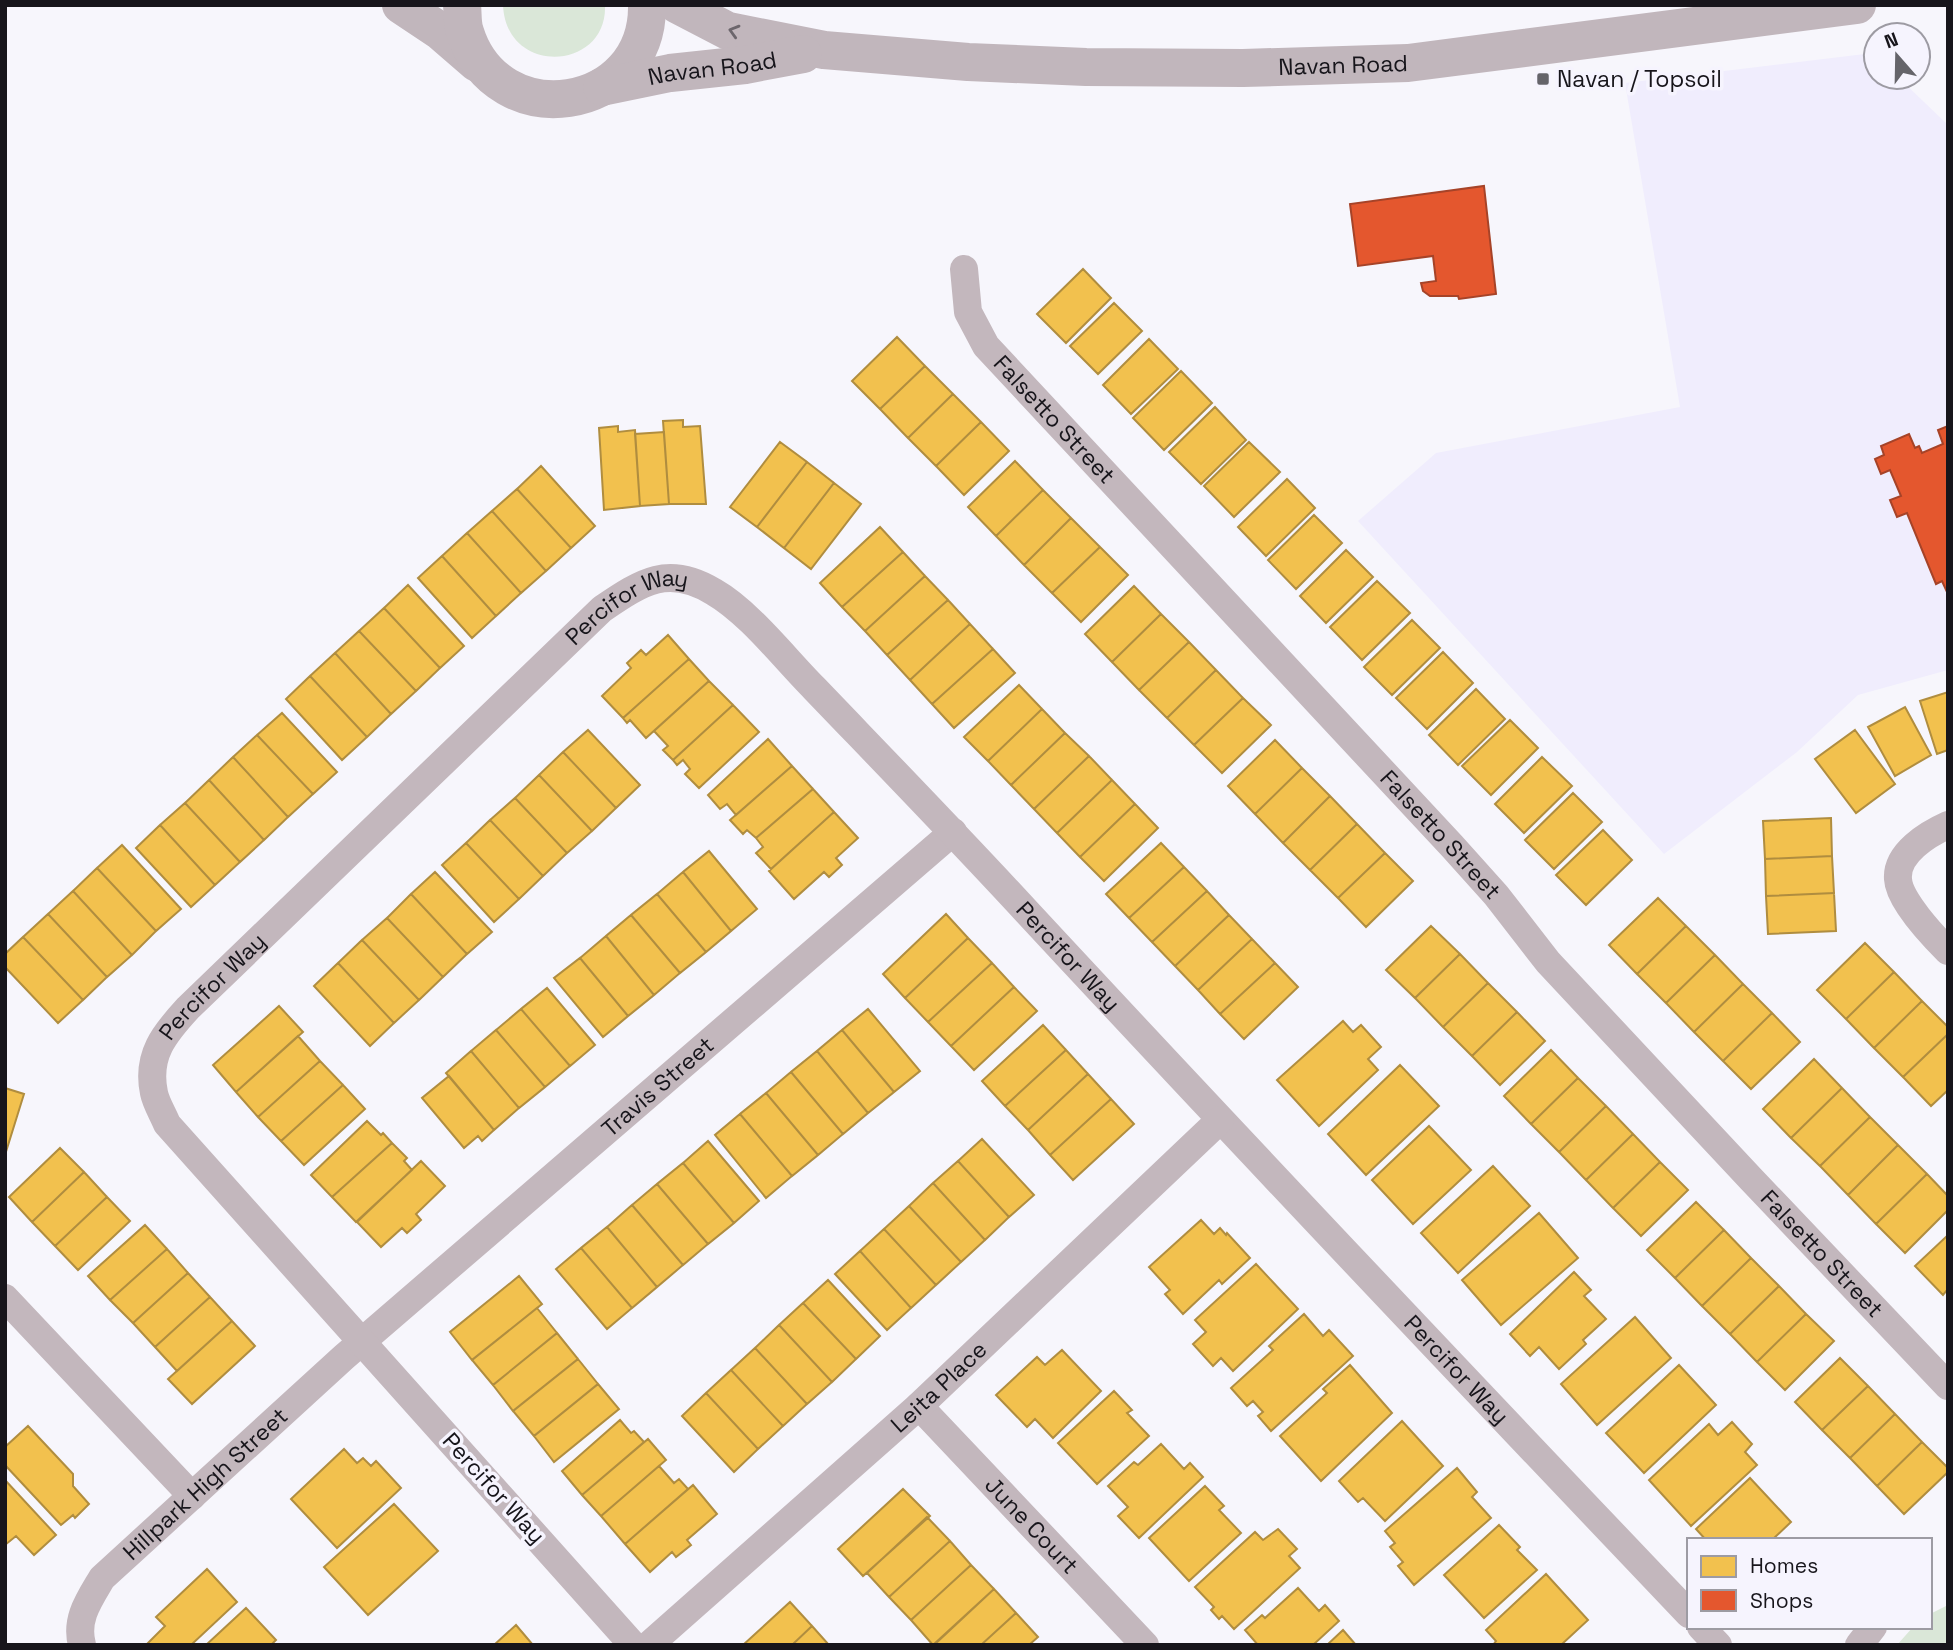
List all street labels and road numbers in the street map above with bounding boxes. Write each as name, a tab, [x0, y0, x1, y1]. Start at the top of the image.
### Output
street label: Navan Road	[645, 44, 779, 92]
street label: Navan Road	[1278, 48, 1408, 82]
street label: Falsetto Street	[987, 349, 1122, 490]
street label: Percifor Way	[559, 563, 691, 651]
street label: Falsetto Street	[1374, 763, 1508, 906]
street label: Percifor Way	[1010, 895, 1127, 1018]
street label: Percifor Way	[152, 926, 272, 1046]
street label: Travis Street	[595, 1030, 720, 1143]
street label: Falsetto Street	[1754, 1183, 1890, 1324]
street label: Percifor Way	[1398, 1308, 1516, 1431]
street label: Leita Place	[884, 1334, 993, 1439]
street label: Hillpark High Street	[116, 1401, 294, 1567]
street label: Percifor Way	[436, 1426, 552, 1550]
street label: June Court	[978, 1470, 1085, 1580]

